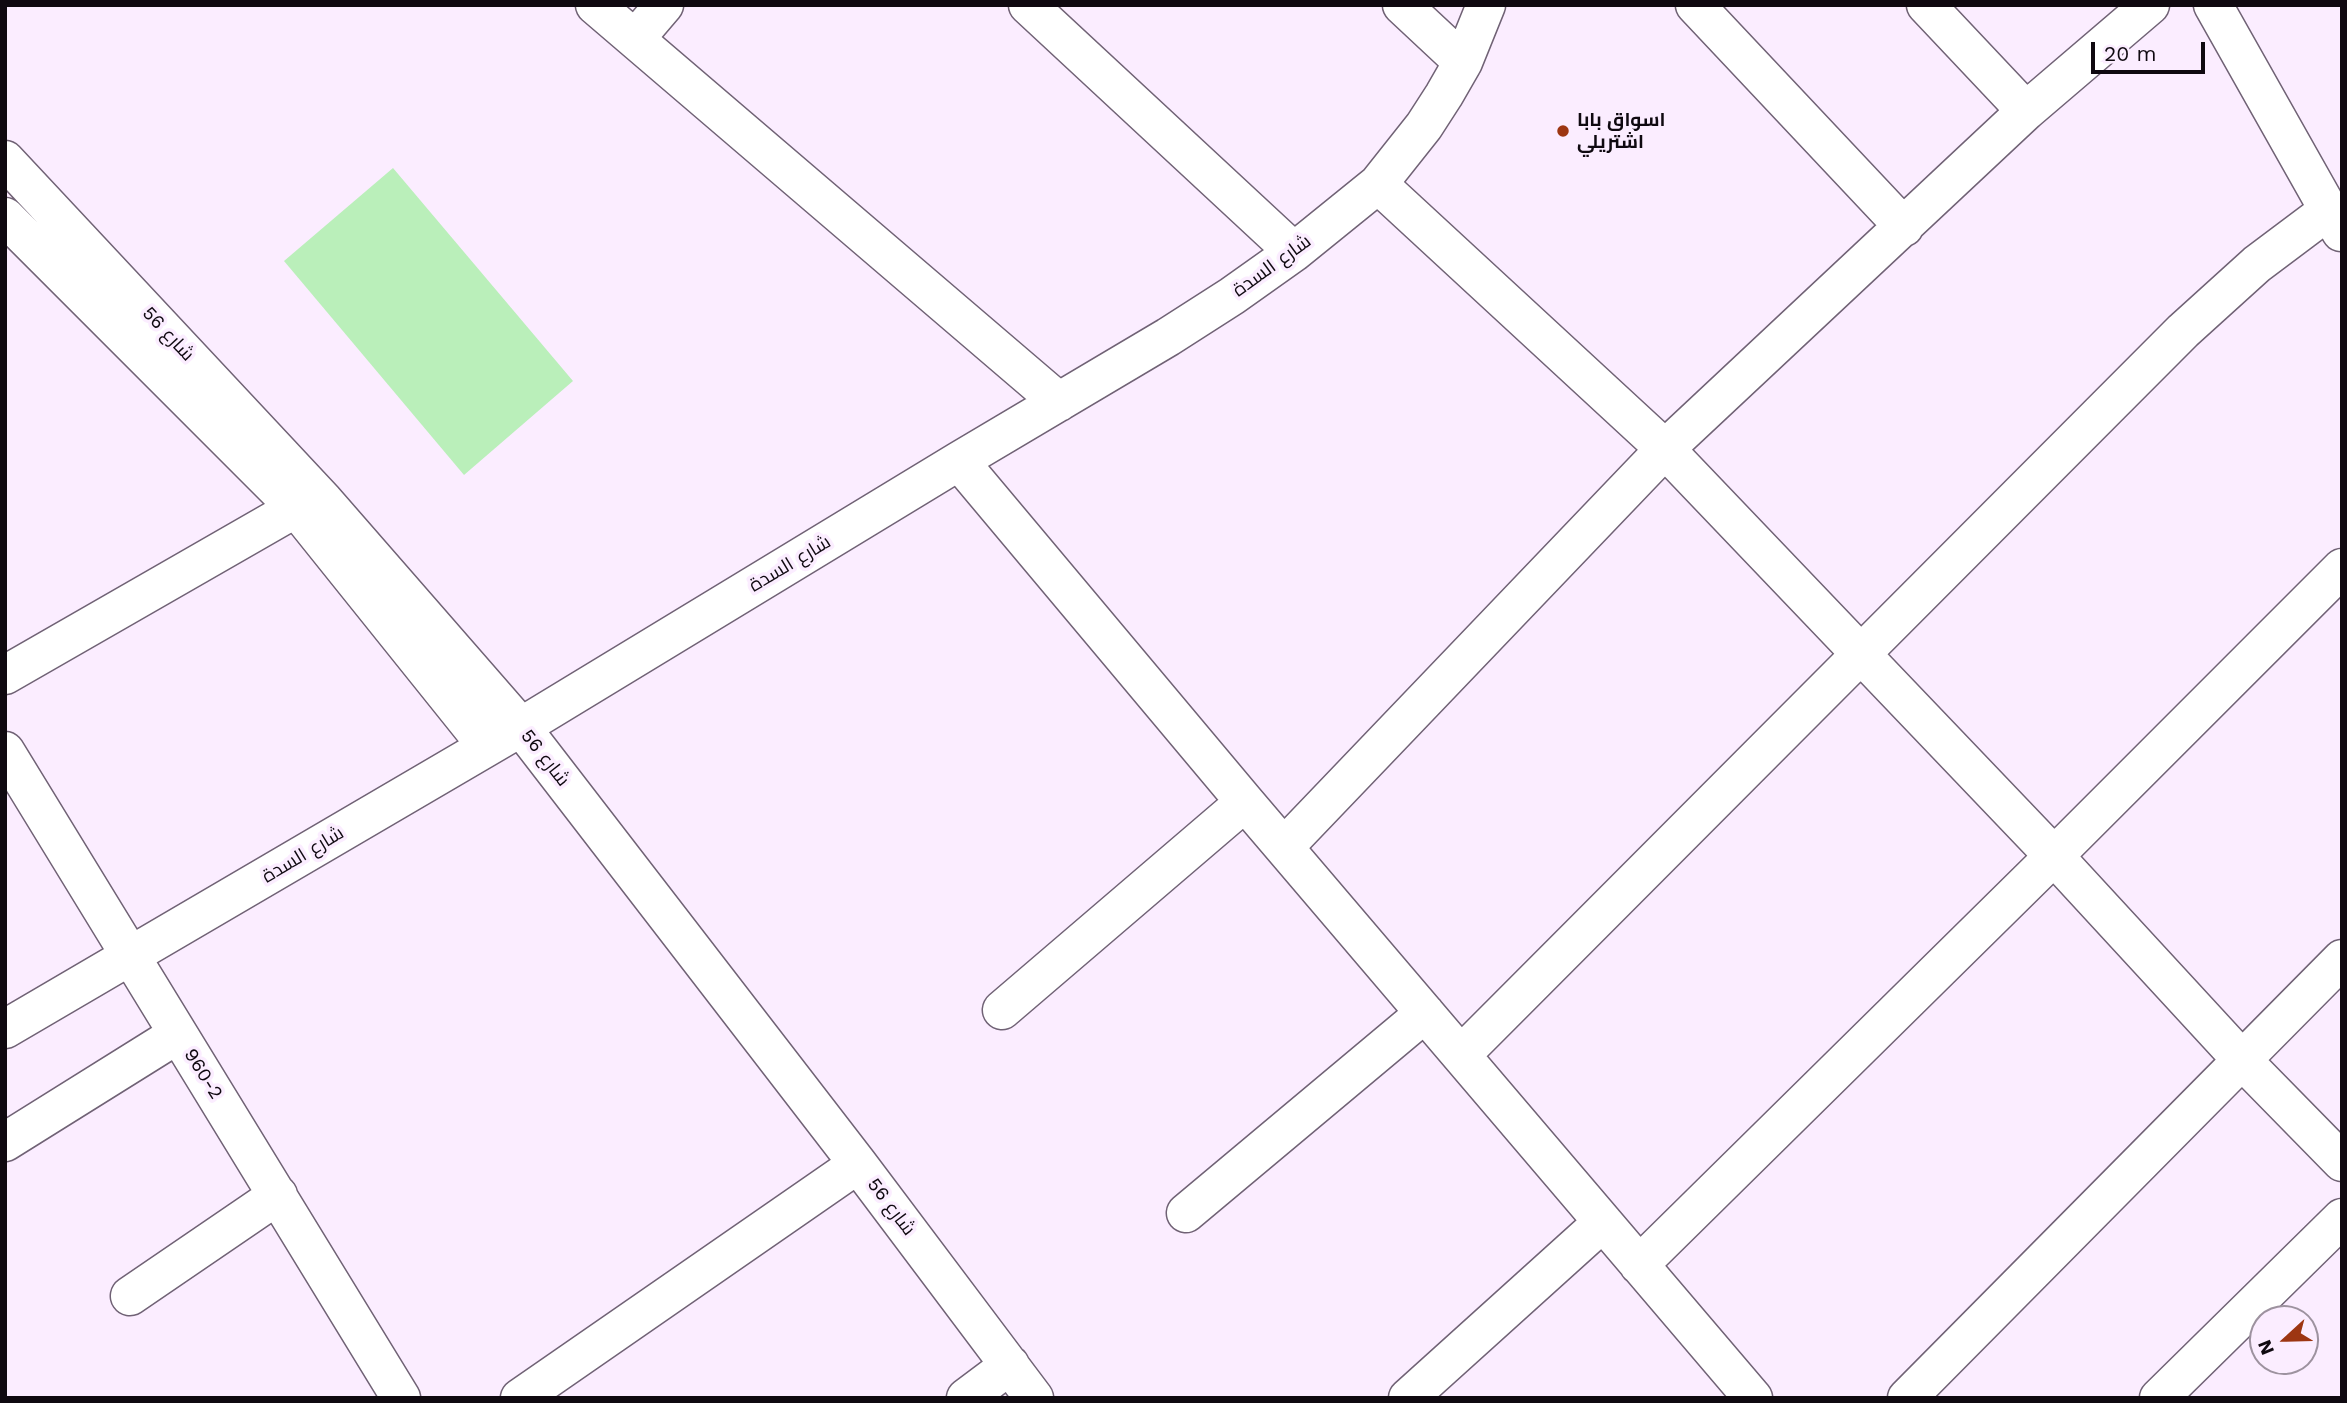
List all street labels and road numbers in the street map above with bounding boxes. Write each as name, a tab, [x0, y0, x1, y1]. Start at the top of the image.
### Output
street label: شارع السدة	[1228, 230, 1316, 302]
street label: شارع 56	[137, 302, 199, 366]
street label: شارع السدة	[745, 531, 835, 597]
street label: شارع 56	[516, 725, 574, 791]
street label: شارع السدة	[258, 822, 348, 888]
street label: 960-2	[179, 1045, 227, 1103]
street label: شارع 56	[862, 1174, 920, 1240]

